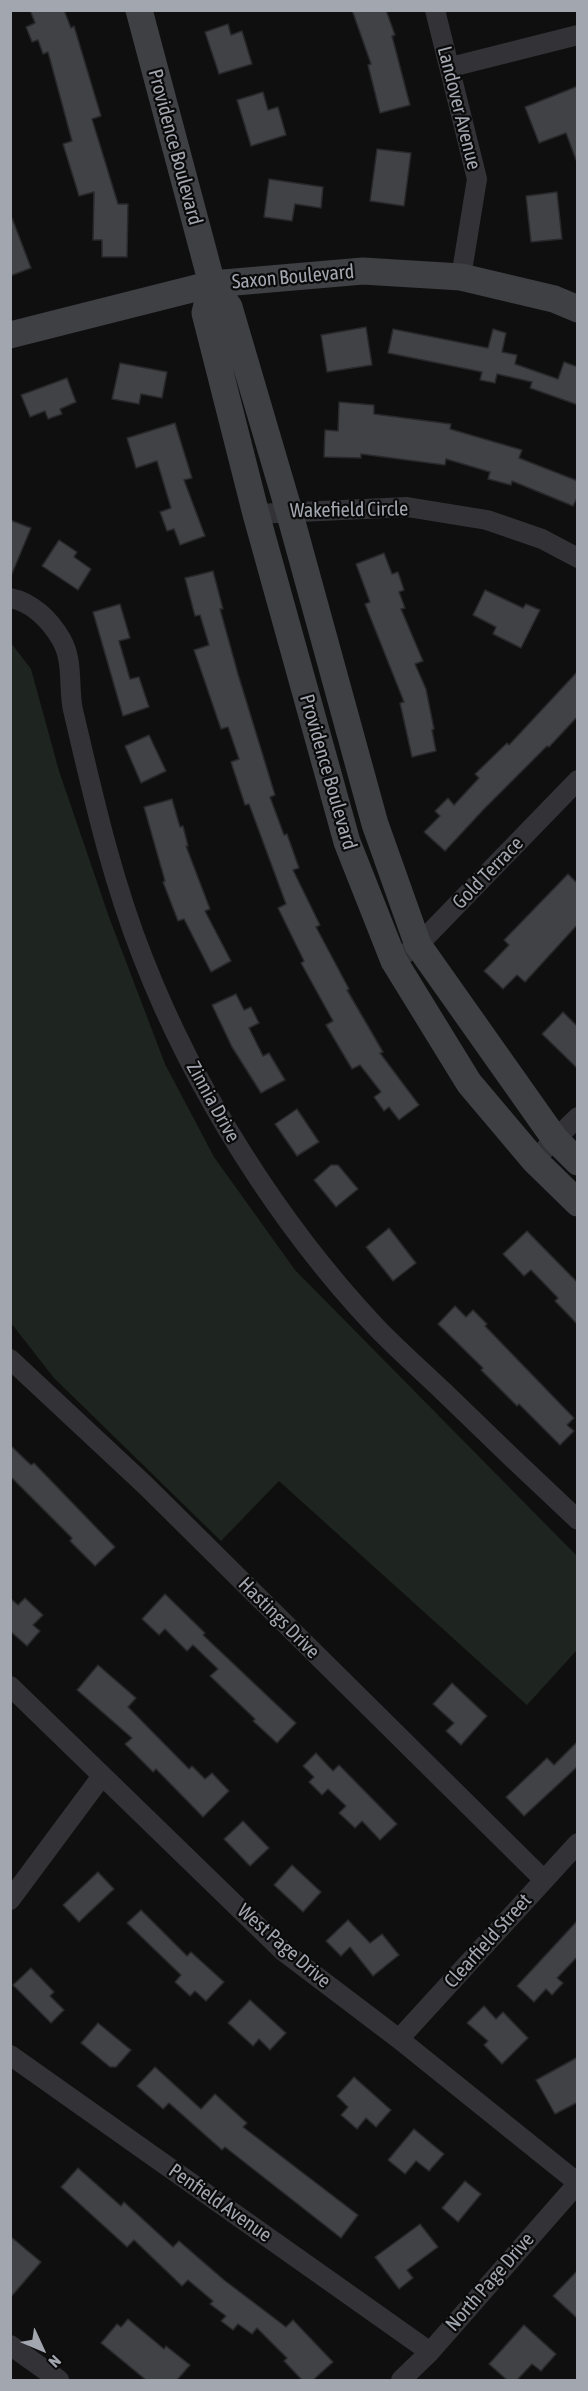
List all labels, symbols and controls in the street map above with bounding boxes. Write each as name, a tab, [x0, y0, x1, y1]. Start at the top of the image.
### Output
street label: Landover Avenue	[432, 44, 486, 172]
street label: Providence Boulevard	[143, 66, 207, 228]
street label: Saxon Boulevard	[231, 260, 355, 294]
street label: Wakefield Circle	[290, 497, 408, 523]
street label: Providence Boulevard	[294, 692, 362, 852]
street label: Gold Terrace	[448, 832, 528, 914]
street label: Zinnia Drive	[181, 1057, 245, 1147]
street label: Hastings Drive	[233, 1572, 325, 1664]
street label: Clearfield Street	[439, 1889, 537, 1993]
street label: West Page Drive	[232, 1899, 336, 1993]
street label: Penfield Avenue	[164, 2159, 276, 2247]
street label: North Page Drive	[441, 2228, 539, 2336]
north arrow	[12, 2319, 72, 2379]
text: N	[45, 2352, 65, 2371]

